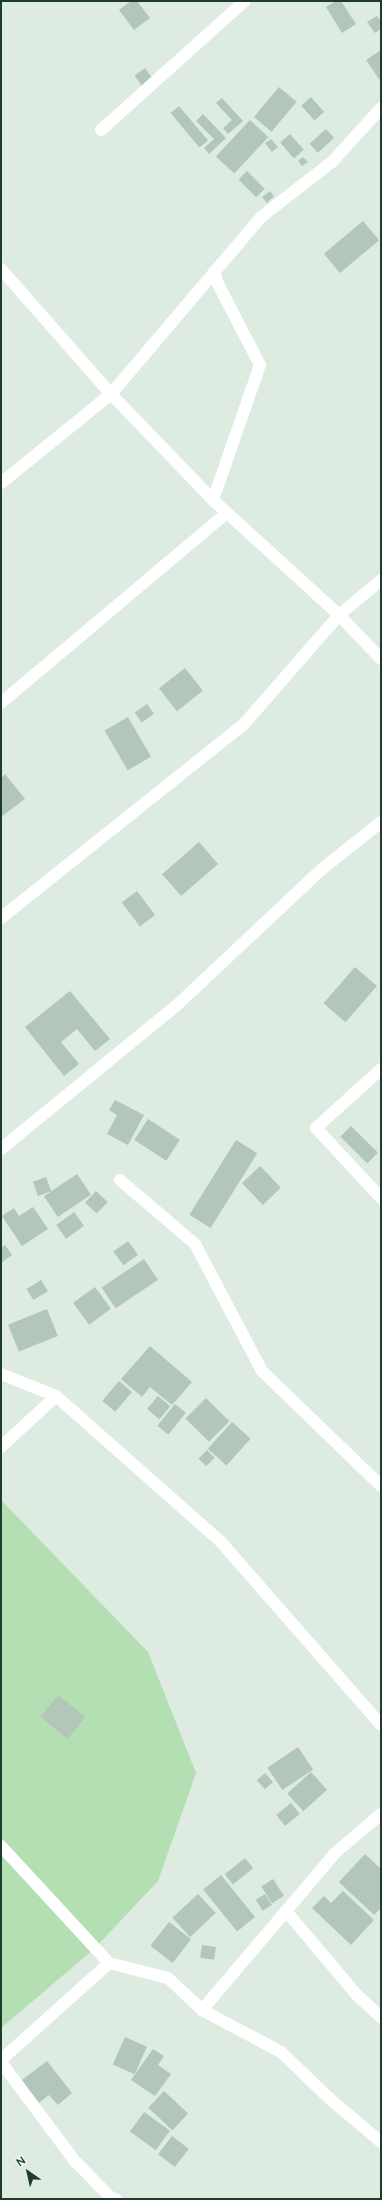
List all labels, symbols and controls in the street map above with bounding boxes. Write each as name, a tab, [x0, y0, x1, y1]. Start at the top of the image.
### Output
north arrow	[8, 2152, 48, 2192]
text: N	[13, 2153, 29, 2170]

